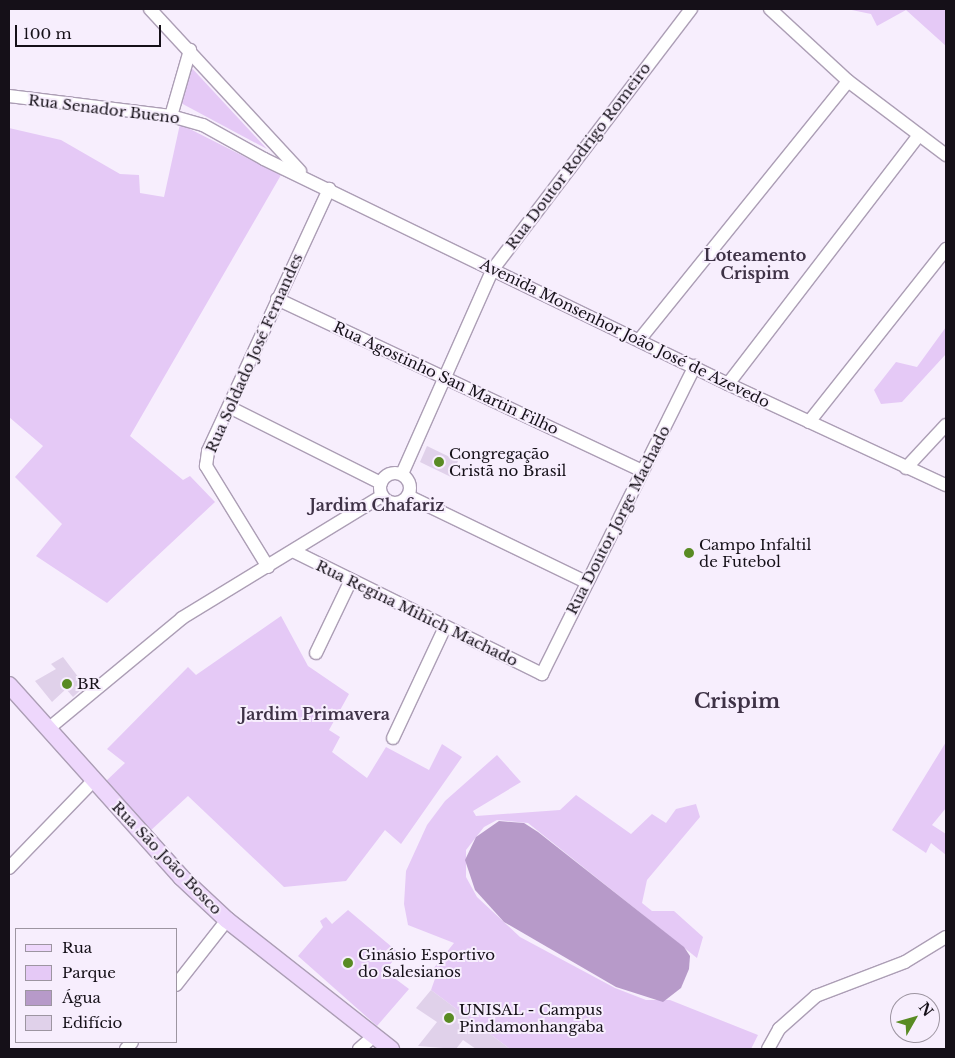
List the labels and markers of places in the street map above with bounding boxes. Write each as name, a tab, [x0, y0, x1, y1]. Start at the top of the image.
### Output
place label: Congregação Cristã no Brasil	[449, 444, 567, 479]
marker: Congregação Cristã no Brasil	[433, 456, 445, 468]
place label: Campo Infaltil de Futebol	[699, 535, 811, 570]
marker: Campo Infaltil de Futebol	[683, 547, 695, 559]
place label: BR	[77, 675, 100, 693]
marker: BR	[61, 678, 73, 690]
place label: Ginásio Esportivo do Salesianos	[358, 945, 495, 980]
marker: Ginásio Esportivo do Salesianos	[342, 957, 354, 969]
place label: UNISAL - Campus Pindamonhangaba	[459, 1000, 604, 1035]
marker: UNISAL - Campus Pindamonhangaba	[443, 1012, 455, 1024]

